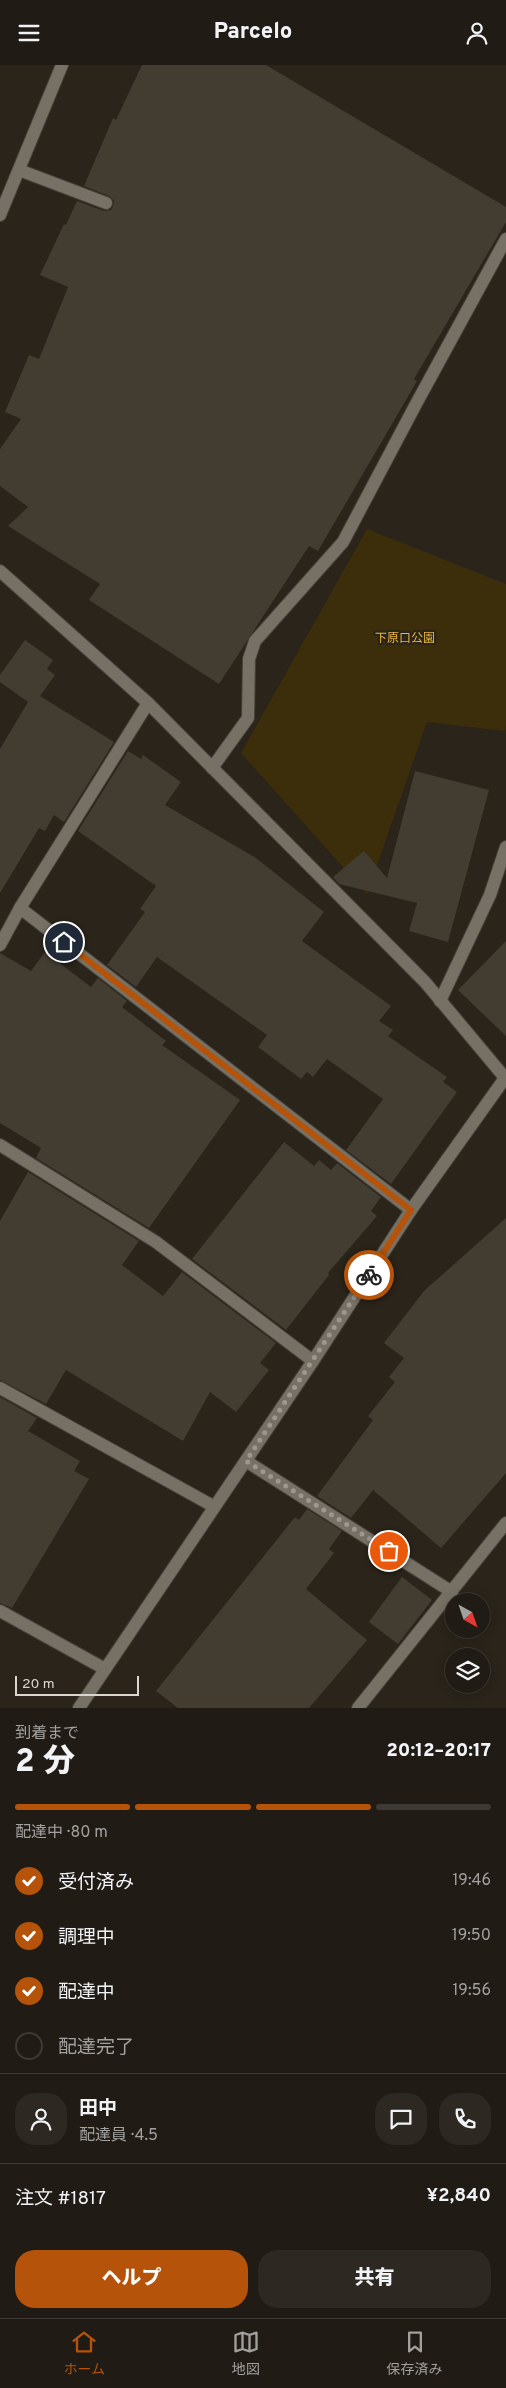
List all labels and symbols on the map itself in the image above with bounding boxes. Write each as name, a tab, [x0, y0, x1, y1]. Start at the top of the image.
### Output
park label: 下原口公園	[375, 631, 435, 647]
pin	[43, 921, 85, 963]
courier	[344, 1250, 394, 1300]
pin	[368, 1530, 410, 1572]
north arrow	[445, 1593, 490, 1637]
scale bar	[15, 1673, 139, 1696]

